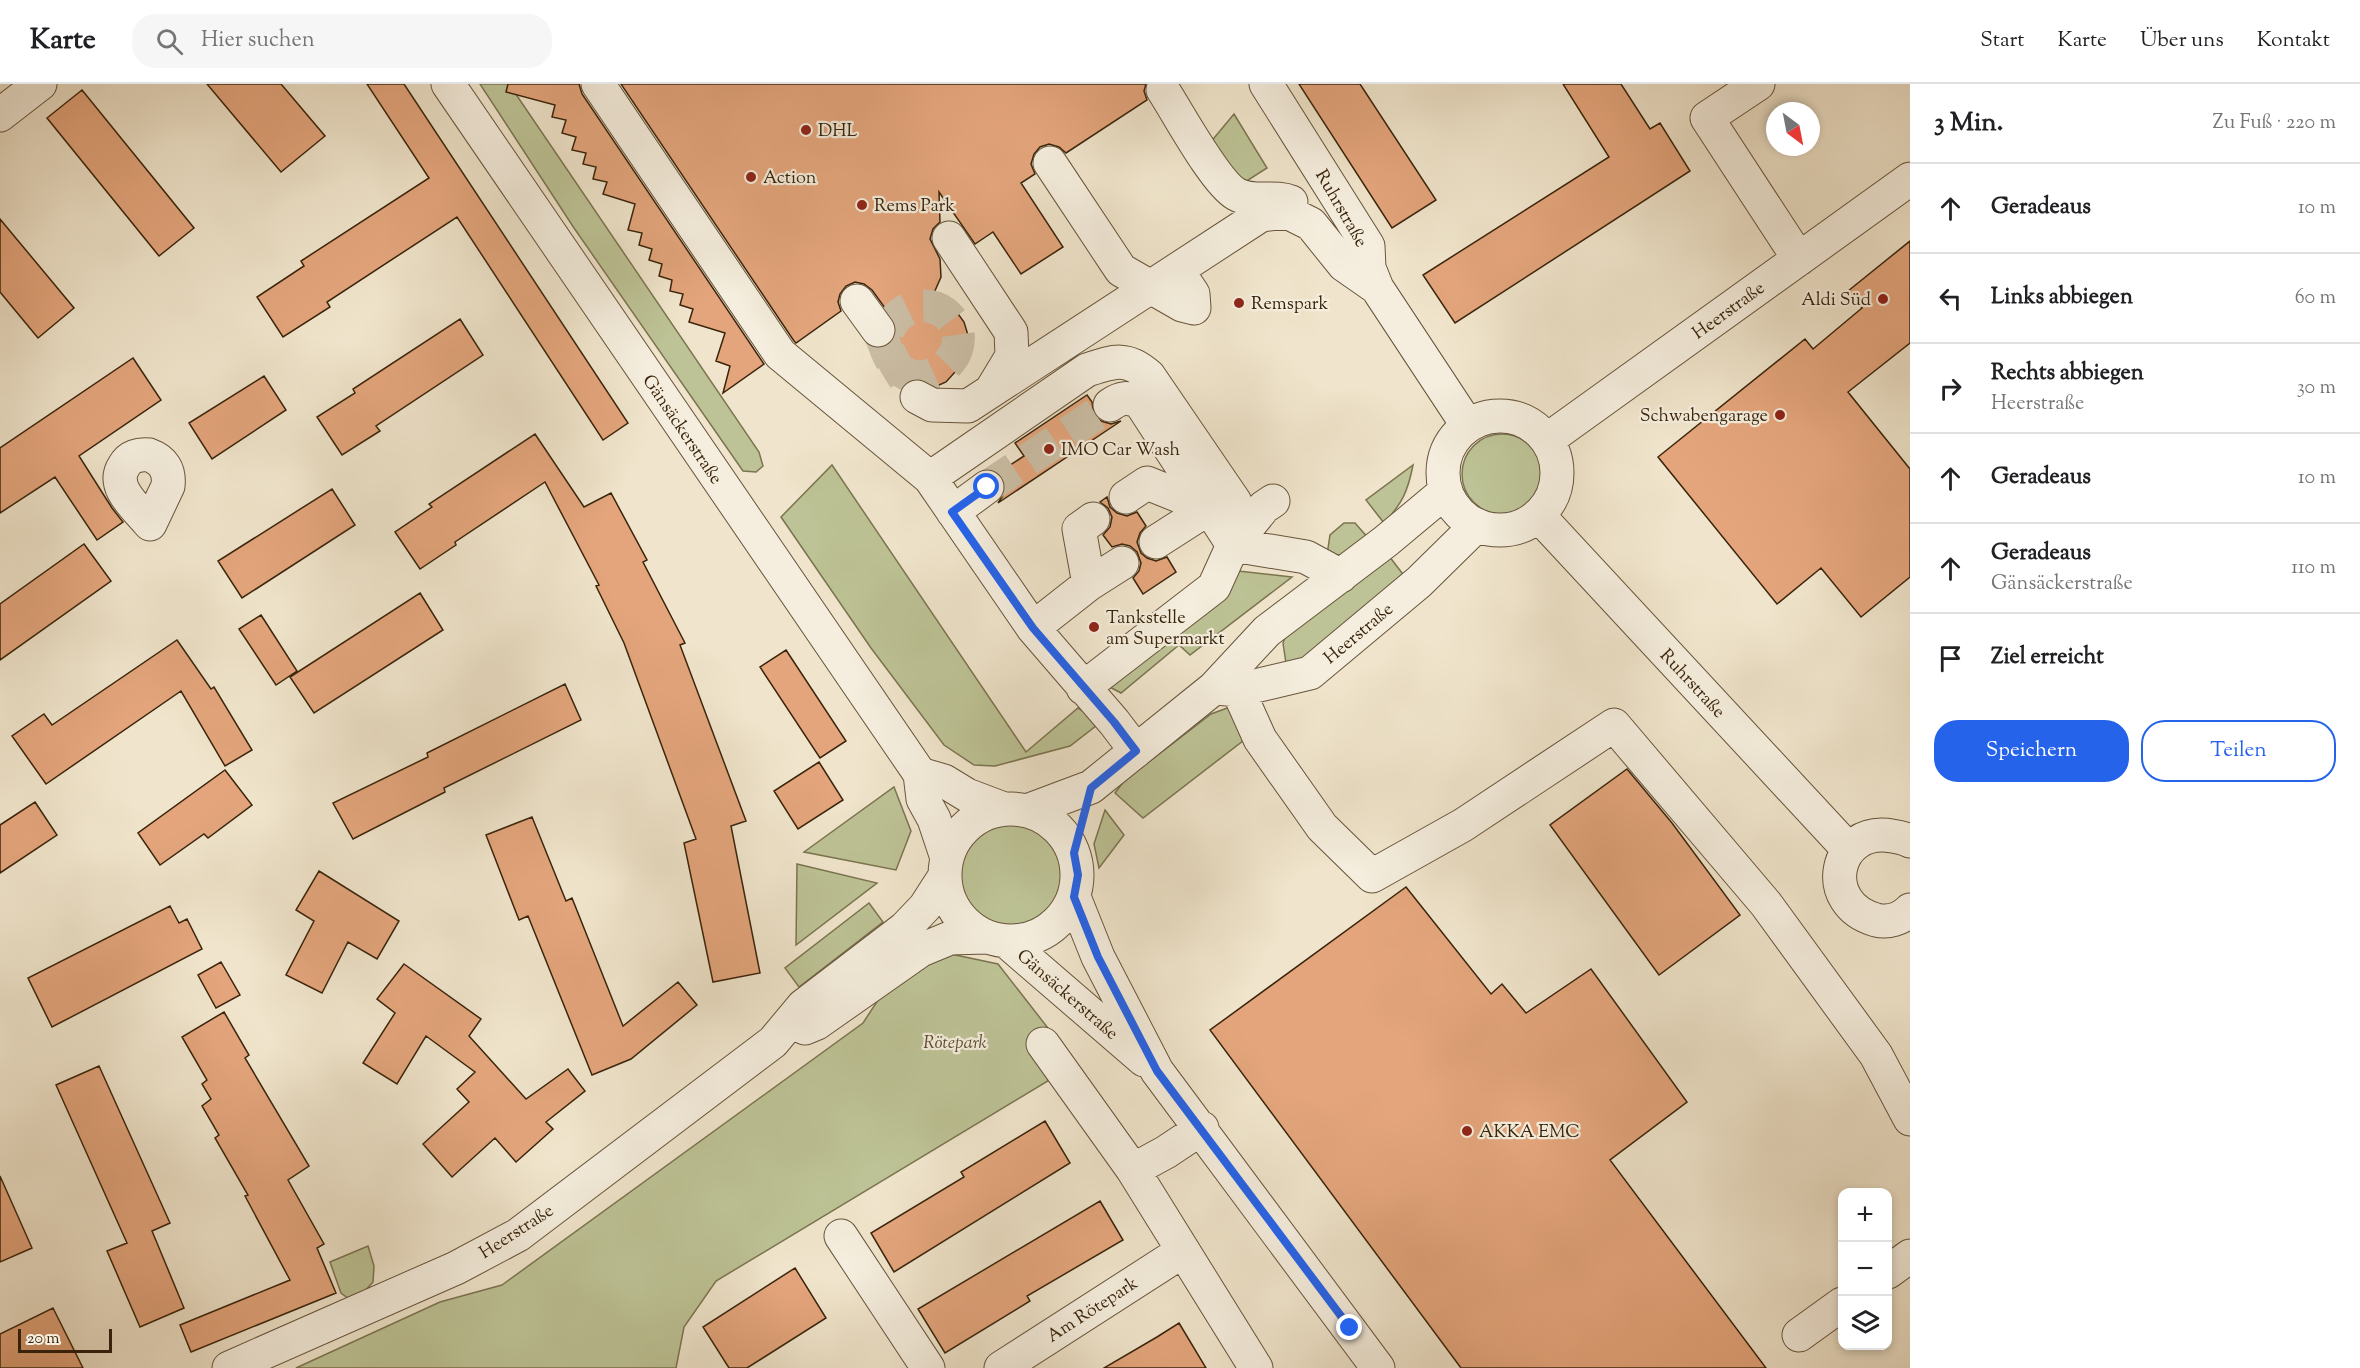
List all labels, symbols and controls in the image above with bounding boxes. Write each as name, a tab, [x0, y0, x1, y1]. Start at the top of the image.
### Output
search box	[132, 14, 552, 68]
text: Karte	[30, 21, 96, 61]
icon: search	[153, 25, 186, 58]
text: Hier suchen	[201, 25, 315, 57]
text: Start	[1980, 26, 2024, 56]
text: Karte	[2057, 26, 2107, 56]
text: Über uns	[2140, 26, 2224, 56]
text: Kontakt	[2257, 26, 2330, 56]
north arrow	[1766, 102, 1820, 156]
text: 3 Min.	[1934, 105, 2003, 142]
text: Zu Fuß · 220 m	[2212, 109, 2336, 138]
place label: DHL	[818, 119, 857, 145]
marker: DHL	[799, 123, 813, 137]
street label: Ruhrstraße	[1307, 165, 1373, 253]
place label: Action	[763, 166, 817, 192]
marker: Action	[744, 170, 758, 184]
icon: ahead	[1934, 192, 1967, 225]
text: Geradeaus	[1991, 192, 2091, 224]
place label: Rems Park	[874, 194, 955, 220]
text: 10 m	[2298, 194, 2336, 223]
marker: Rems Park	[855, 198, 869, 212]
street label: Heerstraße	[1688, 276, 1771, 347]
icon: left	[1934, 282, 1967, 315]
text: Links abbiegen	[1991, 282, 2133, 314]
text: 60 m	[2295, 284, 2336, 313]
place label: Aldi Süd	[1801, 288, 1871, 314]
place label: Remspark	[1251, 292, 1328, 318]
marker: Aldi Süd	[1876, 292, 1890, 306]
marker: Remspark	[1232, 296, 1246, 310]
text: Rechts abbiegen	[1991, 358, 2144, 390]
street label: Gänsäckerstraße	[635, 370, 728, 490]
icon: right	[1934, 372, 1967, 405]
text: 30 m	[2297, 374, 2336, 403]
text: Heerstraße	[1991, 390, 2084, 419]
place label: Schwabengarage	[1640, 404, 1768, 430]
marker: Schwabengarage	[1773, 408, 1787, 422]
place label: IMO Car Wash	[1061, 438, 1181, 464]
marker: IMO Car Wash	[1042, 442, 1056, 456]
icon: ahead	[1934, 462, 1967, 495]
text: Geradeaus	[1991, 462, 2091, 494]
text: 10 m	[2298, 464, 2336, 493]
route start	[973, 473, 999, 499]
text: Geradeaus	[1991, 538, 2091, 570]
icon: ahead	[1934, 552, 1967, 585]
text: 110 m	[2291, 554, 2336, 583]
text: Gänsäckerstraße	[1991, 570, 2133, 599]
street label: Heerstraße	[1319, 598, 1400, 671]
place label: Tankstelle am Supermarkt	[1106, 606, 1225, 653]
marker: Tankstelle am Supermarkt	[1087, 620, 1101, 634]
icon: arrive	[1934, 642, 1967, 675]
text: Ziel erreicht	[1991, 642, 2104, 674]
street label: Ruhrstraße	[1653, 644, 1730, 725]
button: Speichern	[1934, 720, 2129, 782]
button: Teilen	[2141, 720, 2336, 782]
street label: Gänsäckerstraße	[1010, 944, 1123, 1047]
park label: Rötepark	[923, 1031, 987, 1057]
place label: AKKA EMC	[1479, 1120, 1580, 1146]
marker: AKKA EMC	[1460, 1124, 1474, 1138]
map controls	[1838, 1188, 1892, 1350]
button: +	[1838, 1188, 1892, 1242]
street label: Heerstraße	[475, 1199, 559, 1266]
button: −	[1838, 1242, 1892, 1296]
street label: Am Rötepark	[1042, 1271, 1144, 1350]
button: layers	[1838, 1296, 1892, 1350]
route end	[1336, 1314, 1362, 1340]
scale bar	[18, 1326, 112, 1354]
text: 20 m	[27, 1328, 60, 1351]

